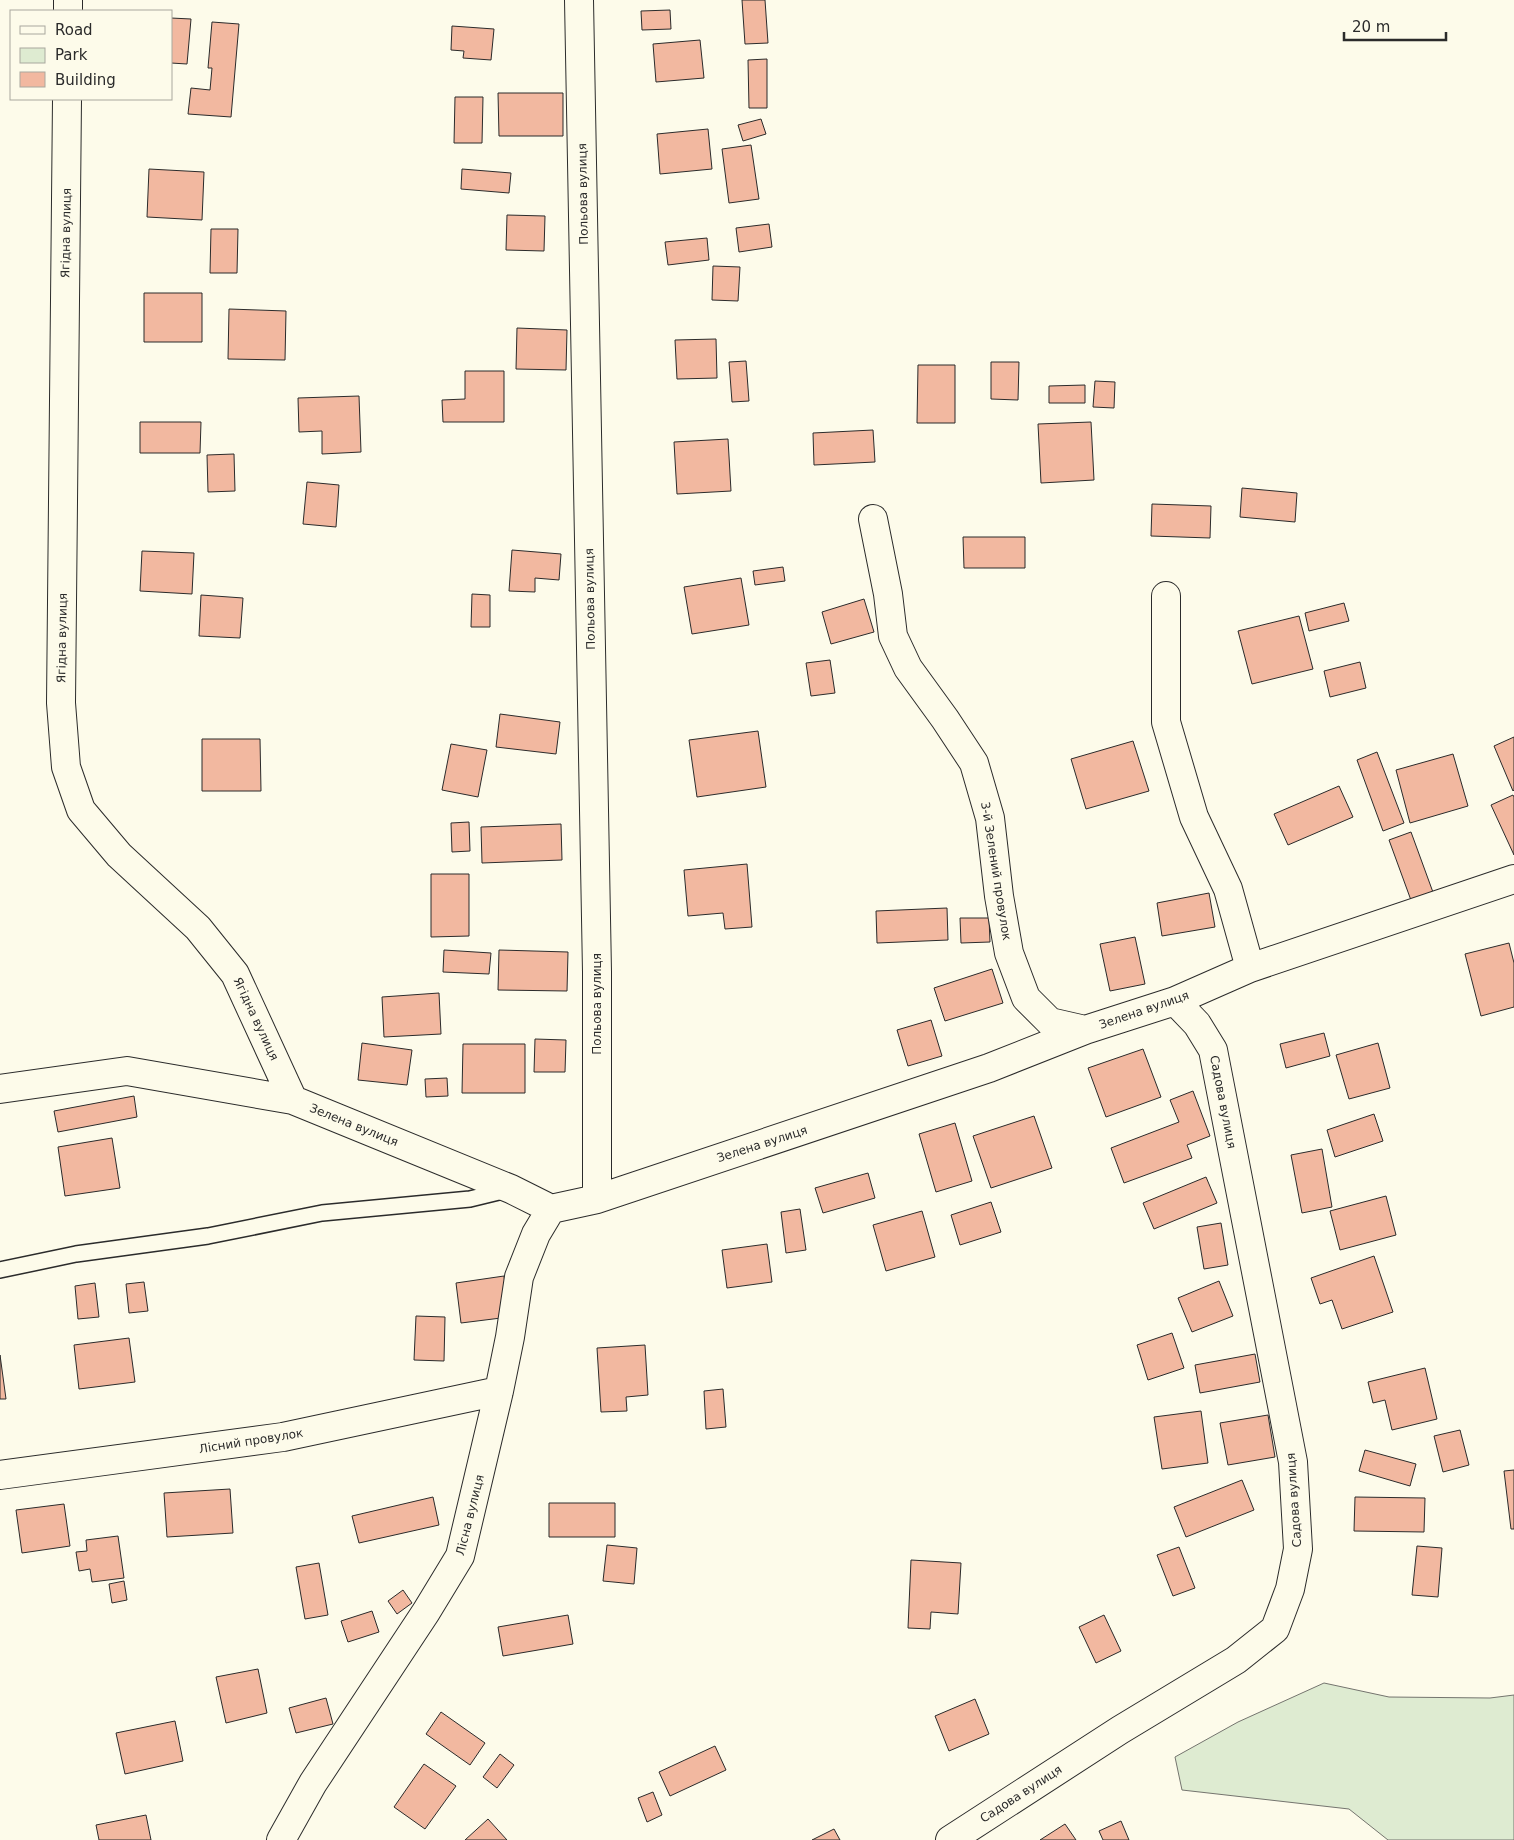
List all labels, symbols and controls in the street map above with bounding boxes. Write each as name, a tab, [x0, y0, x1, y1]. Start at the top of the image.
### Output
legend	[10, 10, 172, 100]
scale bar	[1344, 10, 1446, 42]
text: 20 m	[1352, 18, 1390, 36]
text: Road	[55, 21, 93, 39]
text: Park	[55, 46, 88, 64]
text: Building	[55, 71, 116, 89]
street label: Польова вулиця	[575, 143, 591, 245]
street label: Ягідна вулиця	[58, 188, 74, 278]
street label: Польова вулиця	[582, 548, 598, 650]
street label: Ягідна вулиця	[54, 593, 70, 683]
street label: 3-й Зелений провулок	[978, 801, 1014, 941]
street label: Польова вулиця	[590, 953, 604, 1055]
street label: Ягідна вулиця	[231, 975, 281, 1063]
street label: Зелена вулиця	[1097, 988, 1191, 1032]
street label: Садова вулиця	[1207, 1054, 1239, 1150]
street label: Зелена вулиця	[308, 1101, 400, 1149]
street label: Зелена вулиця	[715, 1123, 809, 1165]
street label: Лісний провулок	[198, 1426, 304, 1456]
street label: Садова вулиця	[1284, 1452, 1304, 1548]
street label: Лісна вулиця	[453, 1473, 487, 1557]
street label: Садова вулиця	[978, 1762, 1064, 1826]

